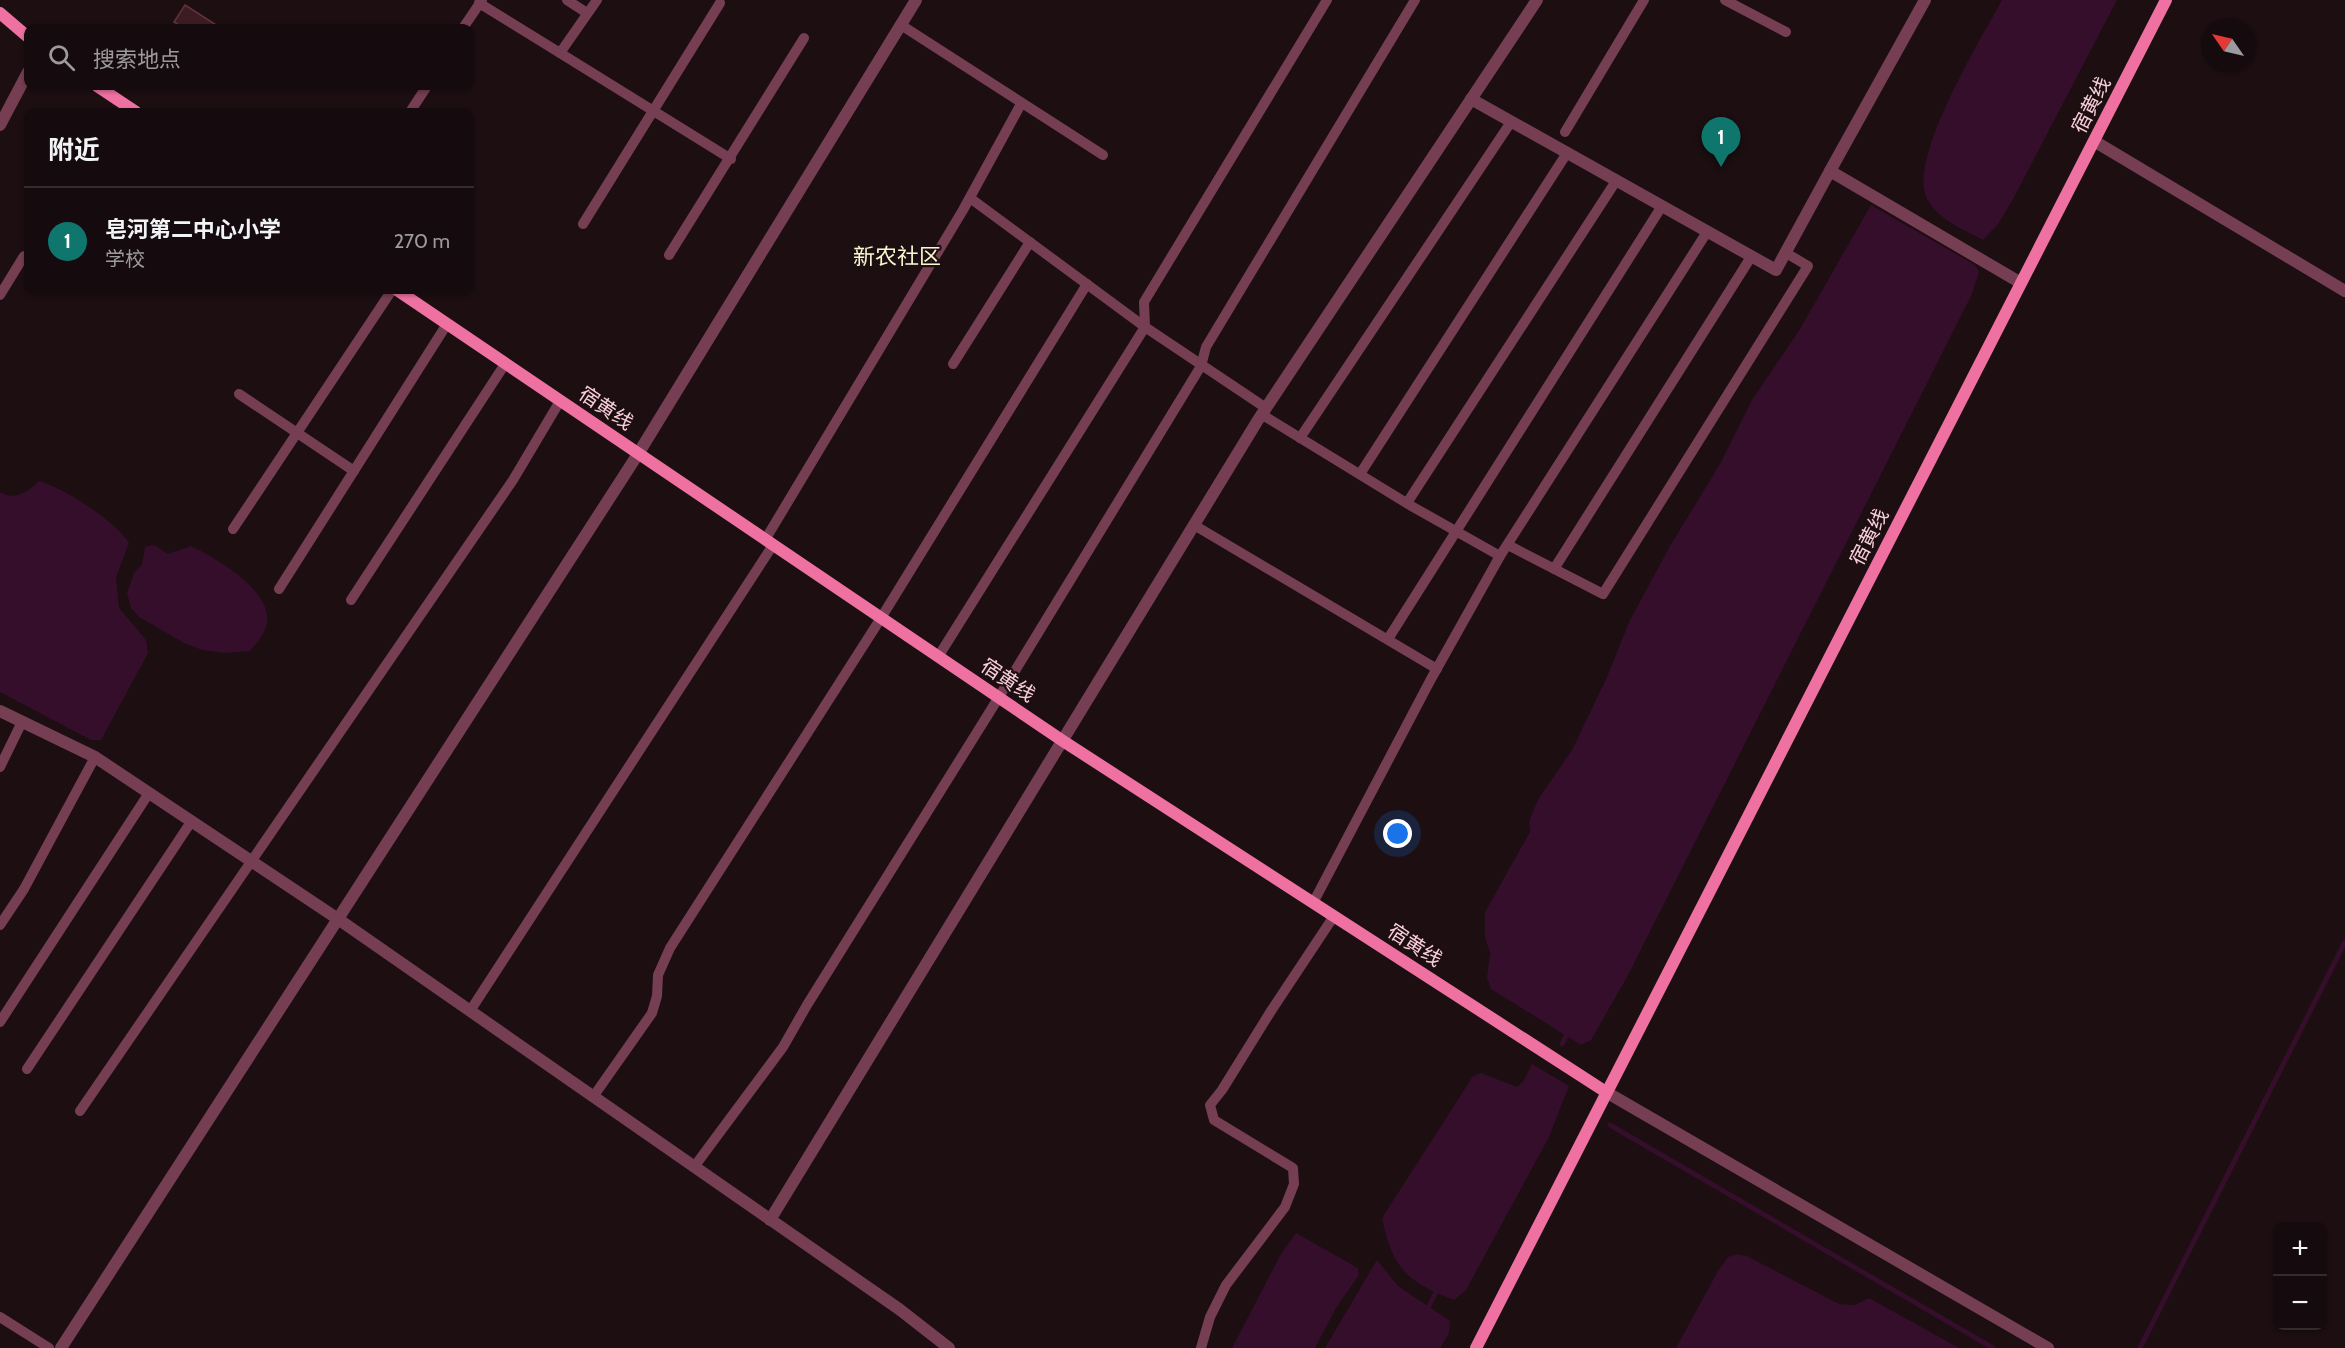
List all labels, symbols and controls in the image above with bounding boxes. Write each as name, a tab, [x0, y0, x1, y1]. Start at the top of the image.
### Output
north arrow	[2201, 18, 2255, 72]
search box	[24, 24, 474, 90]
icon: search	[45, 41, 78, 74]
text: 搜索地点	[93, 46, 181, 73]
street label: 宿黄线	[2067, 73, 2115, 137]
pin: 1	[1702, 118, 1740, 167]
text: 附近	[48, 134, 100, 166]
text: 皂河第二中心小学	[105, 216, 281, 243]
text: 1	[64, 229, 71, 253]
text: 270 m	[394, 229, 450, 253]
district label: 新农社区	[853, 243, 941, 270]
text: 学校	[105, 247, 145, 271]
street label: 宿黄线	[574, 381, 638, 435]
street label: 宿黄线	[1845, 505, 1893, 569]
street label: 宿黄线	[976, 653, 1040, 707]
your location	[1383, 819, 1412, 848]
street label: 宿黄线	[1383, 919, 1447, 971]
map controls	[2273, 1222, 2327, 1330]
button: +	[2273, 1222, 2327, 1276]
button: −	[2273, 1276, 2327, 1330]

